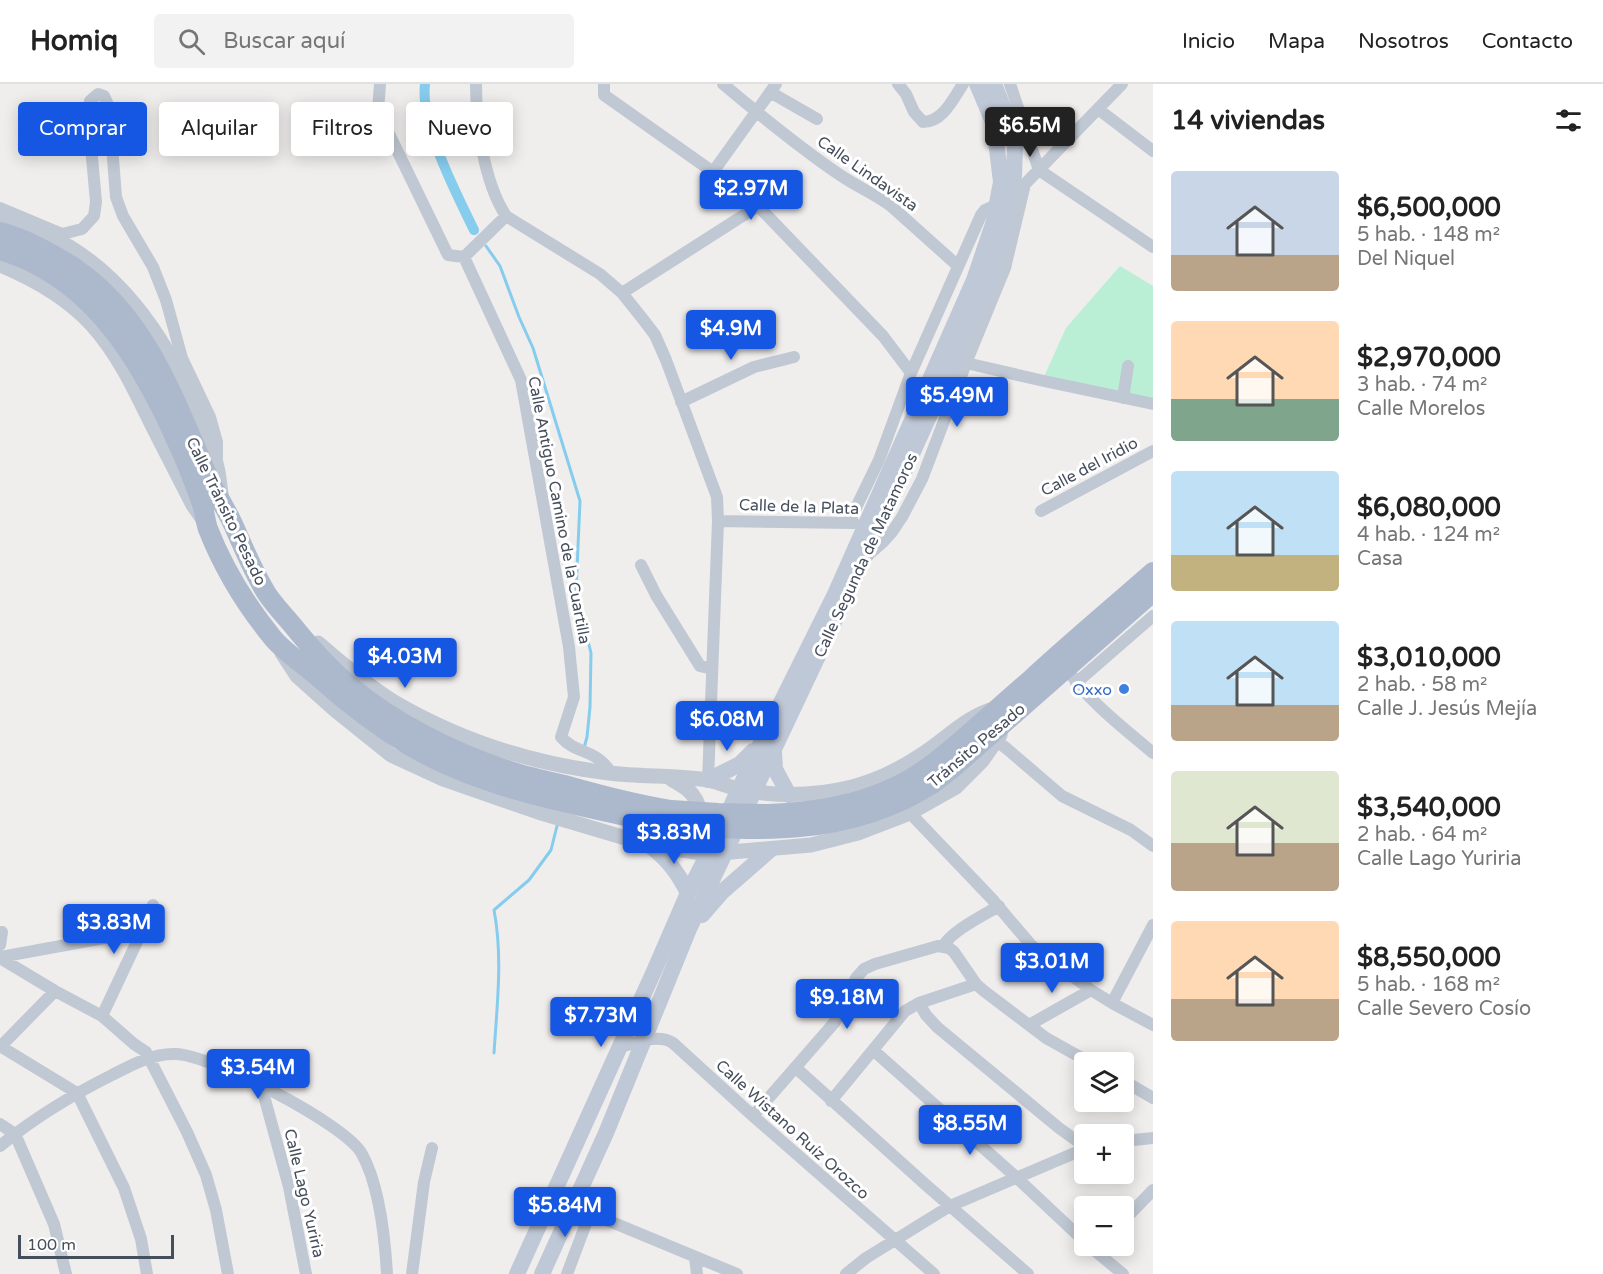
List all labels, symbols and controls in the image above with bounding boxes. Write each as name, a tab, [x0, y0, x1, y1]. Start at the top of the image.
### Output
search box	[154, 14, 574, 68]
text: Homiq	[30, 24, 118, 58]
icon: search	[175, 25, 208, 58]
text: Buscar aquí	[223, 28, 346, 54]
text: Inicio	[1182, 29, 1235, 54]
text: Mapa	[1268, 29, 1325, 54]
text: Nosotros	[1358, 29, 1449, 54]
text: Contacto	[1482, 29, 1573, 54]
chip: Comprar	[18, 102, 147, 156]
chip: Alquilar	[159, 102, 279, 156]
chip: Filtros	[291, 102, 394, 156]
chip: Nuevo	[406, 102, 513, 156]
icon: filters	[1552, 104, 1585, 137]
text: 14 viviendas	[1171, 105, 1325, 136]
pin: $6.5M	[988, 107, 1072, 158]
text: $6.5M	[999, 114, 1061, 138]
street label: Calle Lindavista	[813, 132, 922, 216]
pin: $2.97M	[702, 170, 800, 221]
text: $2.97M	[714, 177, 788, 201]
text: $6,500,000	[1357, 192, 1501, 223]
icon: home	[1219, 195, 1291, 267]
text: 5 hab. · 148 m²	[1357, 223, 1500, 247]
text: Del Niquel	[1357, 247, 1455, 271]
pin: $4.9M	[689, 310, 773, 361]
text: $4.9M	[700, 317, 762, 341]
text: $2,970,000	[1357, 342, 1501, 373]
icon: home	[1219, 345, 1291, 417]
text: 3 hab. · 74 m²	[1357, 373, 1487, 397]
street label: Calle Antiguo Camino de la Cuartilla	[523, 375, 595, 646]
pin: $5.49M	[908, 377, 1006, 428]
text: $5.49M	[920, 384, 994, 408]
text: Calle Morelos	[1357, 397, 1485, 421]
street label: Calle del Iridio	[1038, 433, 1141, 501]
street label: Calle Tránsito Pesado	[181, 434, 271, 589]
street label: Calle Segunda de Matamoros	[810, 450, 922, 661]
text: $6,080,000	[1357, 492, 1501, 523]
street label: Calle de la Plata	[739, 495, 859, 519]
icon: home	[1219, 495, 1291, 567]
text: 4 hab. · 124 m²	[1357, 523, 1500, 547]
text: Casa	[1357, 547, 1403, 571]
pin: $4.03M	[356, 638, 454, 689]
text: $3,010,000	[1357, 642, 1501, 673]
text: $4.03M	[368, 645, 442, 669]
icon: home	[1219, 645, 1291, 717]
text: 2 hab. · 58 m²	[1357, 673, 1487, 697]
place label: Oxxo	[1072, 680, 1112, 700]
marker: Oxxo	[1117, 682, 1131, 696]
text: Calle J. Jesús Mejía	[1357, 697, 1537, 721]
street label: Tránsito Pesado	[924, 699, 1030, 792]
pin: $6.08M	[678, 701, 776, 752]
text: $6.08M	[690, 708, 764, 732]
text: $3,540,000	[1357, 792, 1501, 823]
icon: home	[1219, 795, 1291, 867]
pin: $3.83M	[625, 814, 723, 865]
text: $3.83M	[637, 821, 711, 845]
text: 2 hab. · 64 m²	[1357, 823, 1487, 847]
text: Calle Lago Yuriria	[1357, 847, 1521, 871]
pin: $3.83M	[65, 904, 163, 955]
text: $3.83M	[77, 911, 151, 935]
text: $8,550,000	[1357, 942, 1501, 973]
pin: $3.01M	[1003, 943, 1101, 994]
icon: home	[1219, 945, 1291, 1017]
text: $3.01M	[1015, 950, 1089, 974]
text: 5 hab. · 168 m²	[1357, 973, 1500, 997]
pin: $9.18M	[798, 979, 896, 1030]
text: $9.18M	[810, 986, 884, 1010]
pin: $7.73M	[552, 997, 650, 1048]
text: Calle Severo Cosío	[1357, 997, 1531, 1021]
text: $7.73M	[564, 1004, 638, 1028]
pin: $3.54M	[209, 1049, 307, 1100]
map controls	[1074, 1052, 1134, 1256]
button: layers	[1074, 1052, 1134, 1112]
text: $3.54M	[221, 1056, 295, 1080]
street label: Calle Wistano Ruíz Orozco	[711, 1056, 873, 1204]
pin: $8.55M	[921, 1105, 1019, 1156]
text: $8.55M	[933, 1112, 1007, 1136]
button: +	[1074, 1124, 1134, 1184]
street label: Calle Lago Yuriria	[279, 1127, 329, 1260]
pin: $5.84M	[516, 1187, 614, 1238]
text: $5.84M	[528, 1194, 602, 1218]
button: −	[1074, 1196, 1134, 1256]
scale bar	[18, 1232, 174, 1260]
text: 100 m	[27, 1235, 76, 1255]

